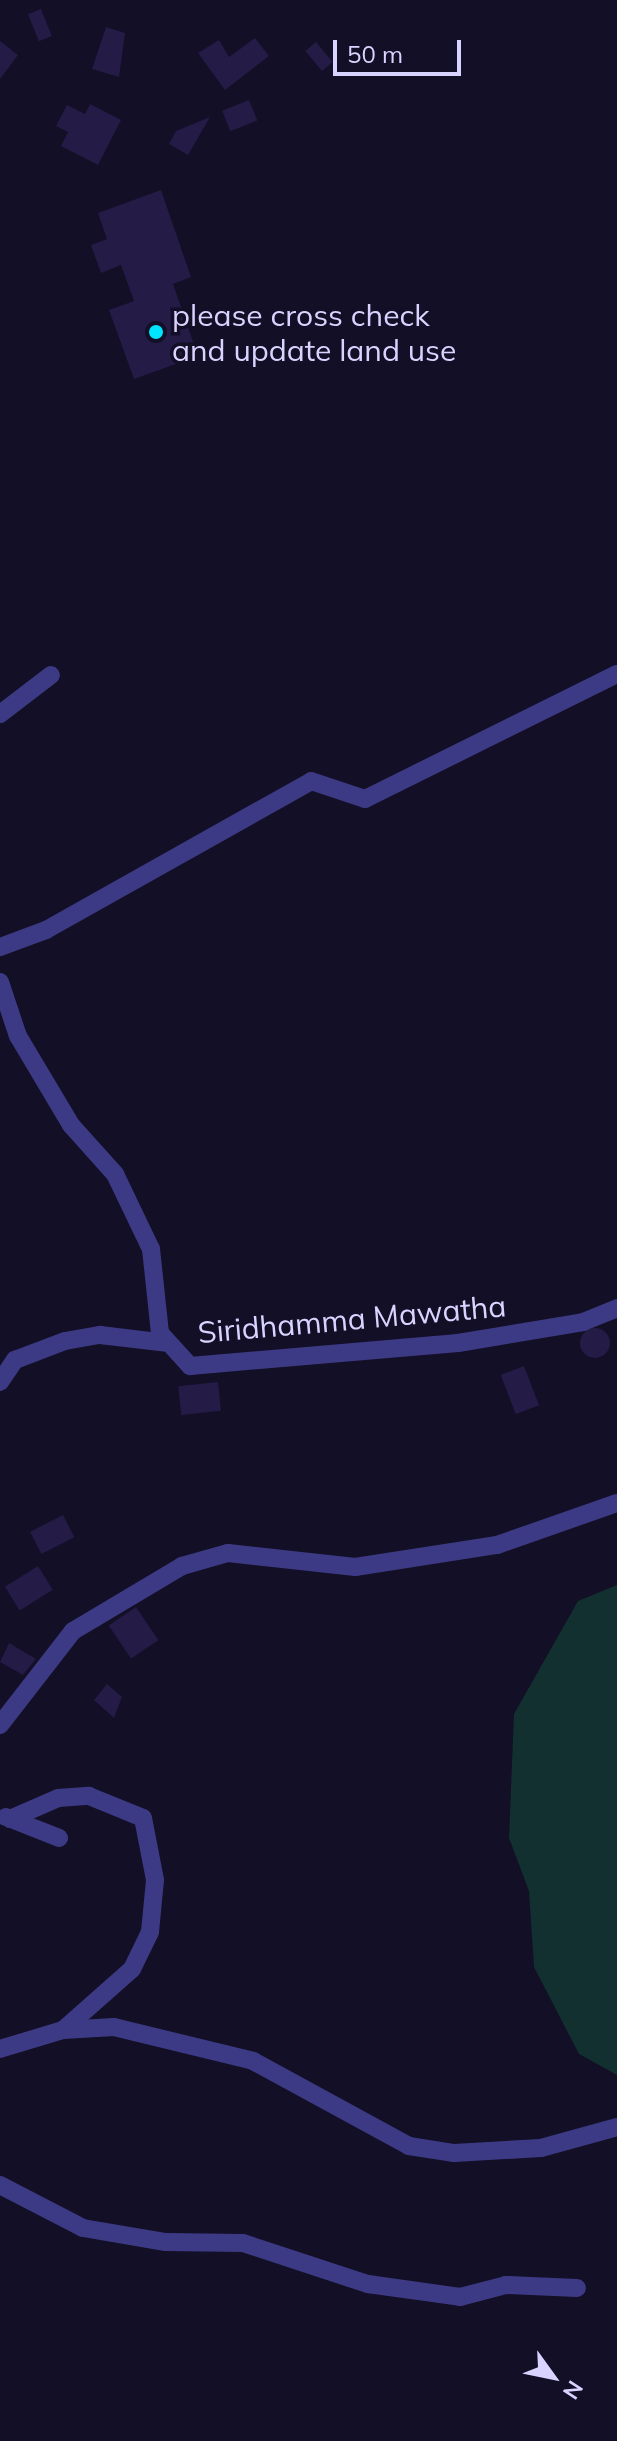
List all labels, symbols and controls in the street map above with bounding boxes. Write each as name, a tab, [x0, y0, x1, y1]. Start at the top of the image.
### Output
scale bar	[337, 24, 465, 74]
text: 50 m	[347, 39, 403, 69]
place label: please cross check and update land use	[172, 297, 456, 368]
marker: please cross check and update land use	[147, 323, 165, 341]
street label: Siridhamma Mawatha	[196, 1288, 508, 1350]
north arrow	[513, 2337, 593, 2417]
text: N	[557, 2375, 589, 2405]

